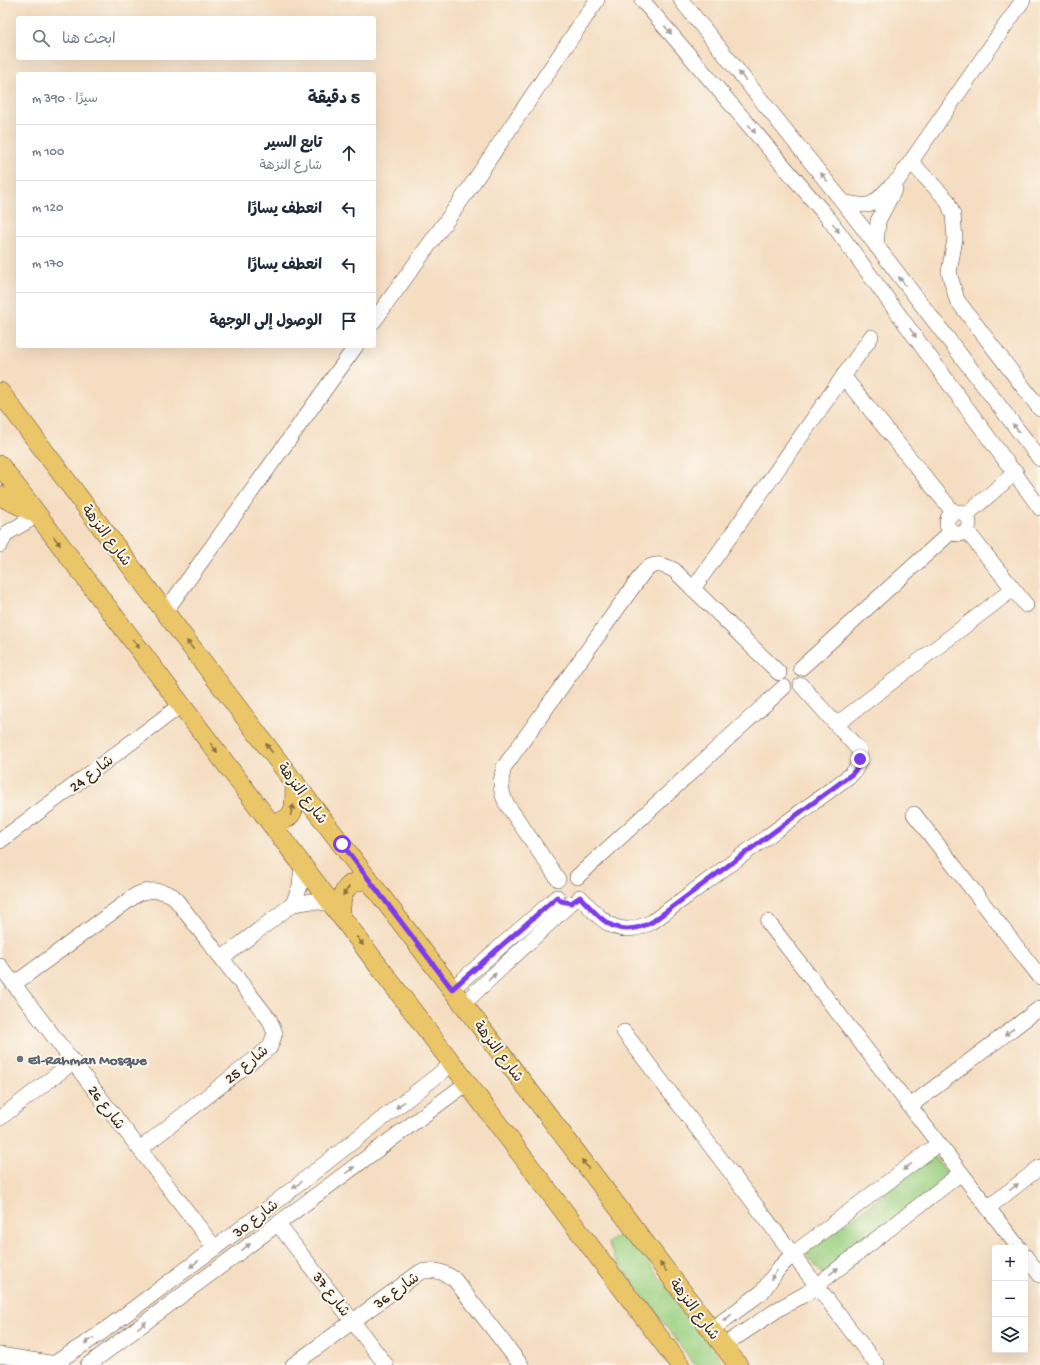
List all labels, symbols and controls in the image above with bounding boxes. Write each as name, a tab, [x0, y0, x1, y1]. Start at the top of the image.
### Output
search box	[16, 16, 376, 60]
one-way arrow	[663, 24, 672, 35]
icon: search	[30, 27, 52, 49]
text: ابحث هنا	[62, 31, 116, 49]
one-way arrow	[738, 71, 747, 81]
text: 5 دقيقة	[308, 90, 360, 110]
text: سيرًا · 390 m	[32, 92, 98, 107]
one-way arrow	[747, 123, 756, 134]
text: تابع السير	[265, 135, 322, 153]
icon: ahead	[338, 142, 360, 164]
text: 100 m	[32, 145, 64, 160]
text: شارع النزهة	[259, 159, 322, 174]
one-way arrow	[819, 172, 828, 183]
icon: left	[338, 198, 360, 220]
text: 120 m	[32, 201, 63, 216]
text: انعطف يسارًا	[248, 201, 322, 219]
one-way arrow	[831, 223, 840, 234]
icon: left	[338, 254, 360, 276]
text: 170 m	[32, 257, 64, 272]
text: انعطف يسارًا	[248, 257, 322, 275]
one-way arrow	[898, 275, 907, 286]
icon: arrive	[338, 310, 360, 332]
text: الوصول إلى الوجهة	[209, 313, 322, 331]
one-way arrow	[909, 327, 917, 338]
one-way arrow	[1012, 422, 1020, 433]
street label: شارع النزهة	[76, 502, 134, 570]
one-way arrow	[53, 535, 61, 546]
one-way arrow	[131, 639, 140, 650]
one-way arrow	[186, 639, 194, 650]
one-way arrow	[210, 743, 218, 754]
one-way arrow	[265, 743, 273, 753]
route end	[851, 750, 869, 768]
street label: شارع 24	[67, 752, 118, 797]
street label: شارع النزهة	[272, 760, 330, 828]
one-way arrow	[289, 803, 295, 815]
route start	[333, 835, 351, 853]
one-way arrow	[342, 885, 350, 896]
one-way arrow	[356, 936, 364, 947]
one-way arrow	[487, 973, 497, 982]
street label: شارع النزهة	[468, 1018, 526, 1086]
one-way arrow	[1003, 1027, 1014, 1036]
street label: شارع 25	[222, 1042, 273, 1089]
place label: El-Rahman Mosque	[28, 1052, 148, 1070]
marker: El-Rahman Mosque	[15, 1054, 25, 1064]
street label: شارع 26	[83, 1082, 128, 1134]
one-way arrow	[394, 1101, 405, 1109]
one-way arrow	[580, 1158, 589, 1169]
one-way arrow	[902, 1163, 913, 1171]
one-way arrow	[345, 1165, 356, 1174]
one-way arrow	[292, 1181, 303, 1189]
one-way arrow	[1008, 1183, 1019, 1192]
street label: شارع 30	[229, 1197, 283, 1243]
one-way arrow	[241, 1243, 252, 1252]
map controls	[992, 1245, 1028, 1353]
button: +	[992, 1245, 1028, 1281]
one-way arrow	[188, 1259, 199, 1268]
one-way arrow	[659, 1262, 668, 1273]
one-way arrow	[828, 1267, 839, 1276]
street label: شارع 37	[307, 1268, 353, 1321]
street label: شارع 36	[370, 1270, 423, 1314]
one-way arrow	[770, 1270, 778, 1280]
street label: شارع النزهة	[664, 1276, 722, 1344]
button: −	[992, 1281, 1028, 1317]
one-way arrow	[721, 1314, 732, 1323]
button: layers	[992, 1317, 1028, 1353]
one-way arrow	[137, 1321, 147, 1329]
one-way arrow	[83, 1337, 95, 1344]

